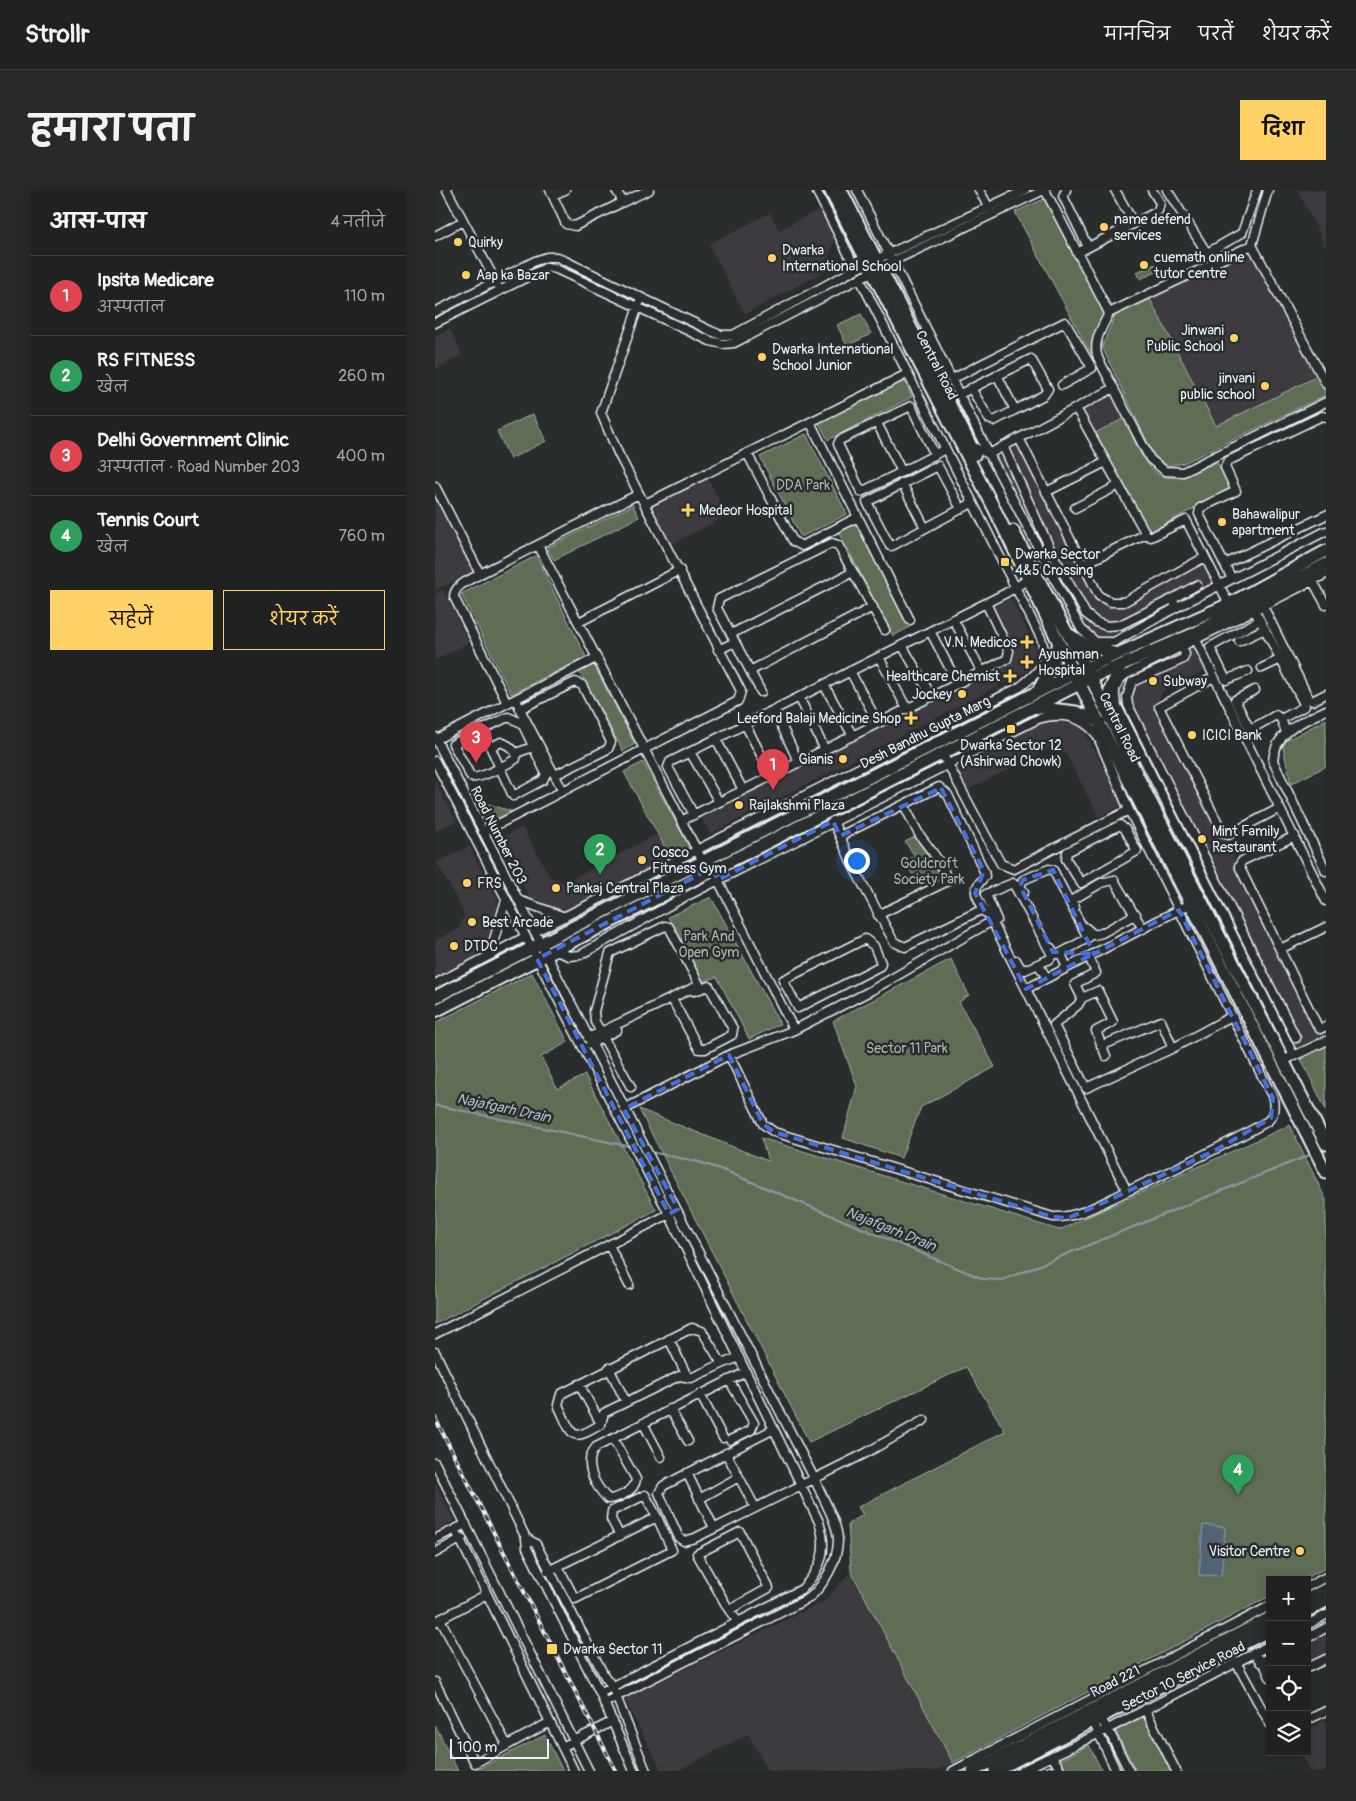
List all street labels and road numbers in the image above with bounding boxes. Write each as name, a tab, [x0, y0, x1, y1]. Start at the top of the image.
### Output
street label: Central Road	[912, 328, 961, 403]
street label: Central Road	[1095, 690, 1144, 765]
street label: Desh Bandhu Gupta Marg	[857, 692, 993, 773]
street label: Road Number 203	[467, 783, 531, 887]
street label: Sector 10 Service Road	[1119, 1638, 1248, 1715]
street label: Road 221	[1088, 1662, 1143, 1701]

